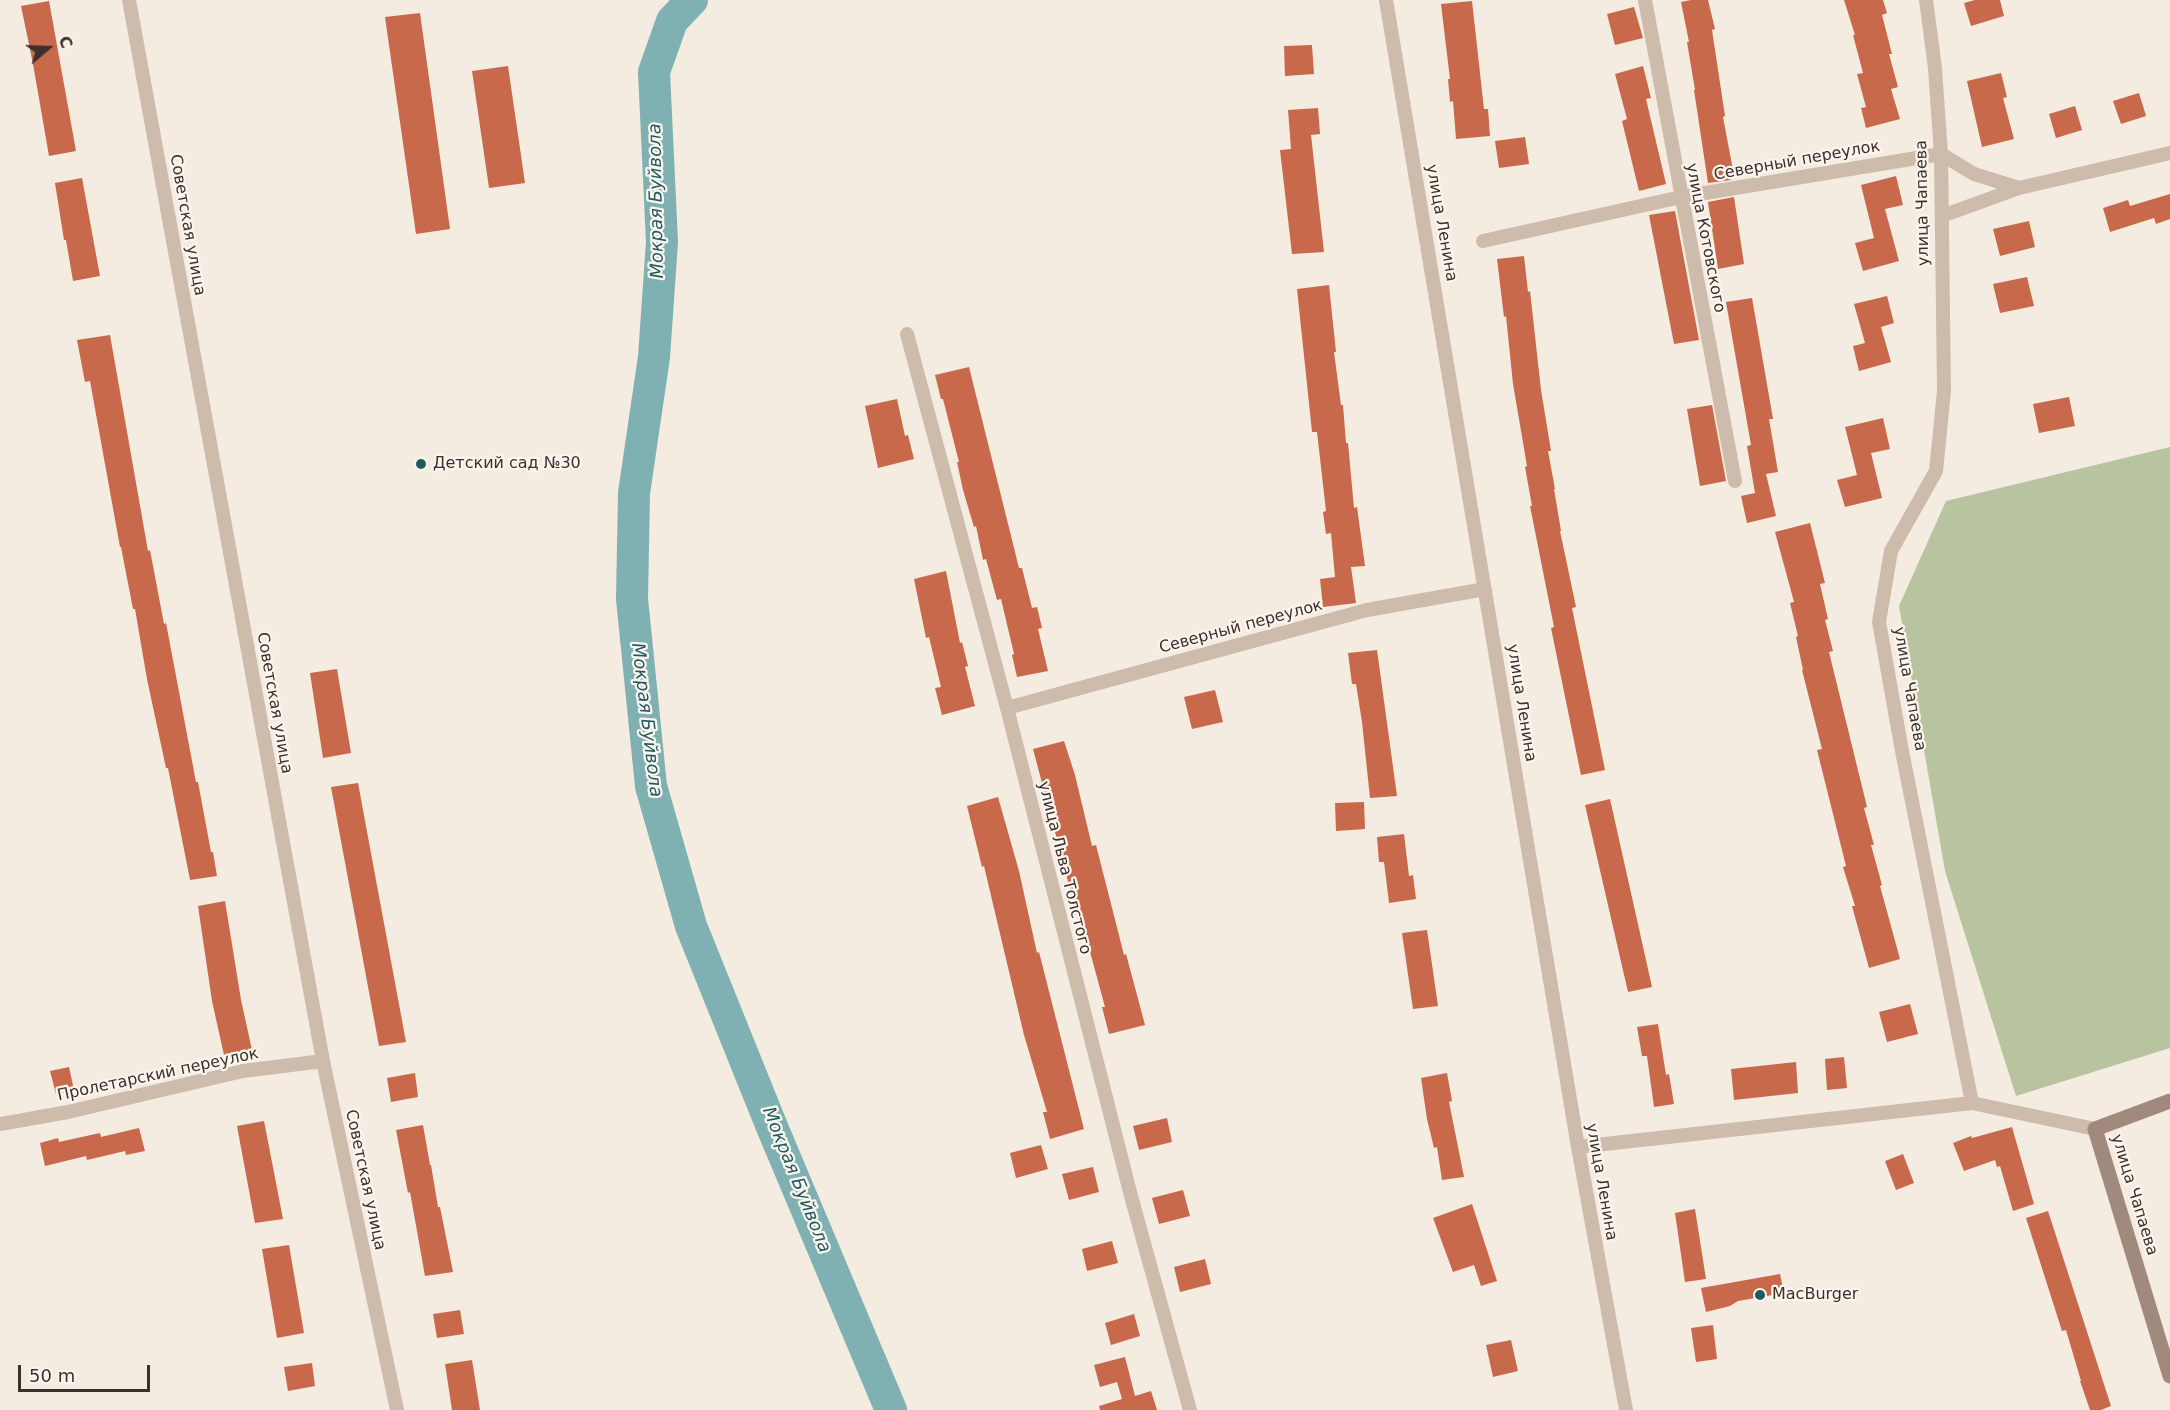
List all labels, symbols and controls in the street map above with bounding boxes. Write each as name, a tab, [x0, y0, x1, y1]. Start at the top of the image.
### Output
north arrow	[18, 18, 78, 78]
text: С	[55, 33, 76, 51]
water label: Мокрая Буйвола	[645, 123, 669, 279]
street label: Северный переулок	[1712, 137, 1882, 185]
street label: улица Чапаева	[1912, 140, 1934, 266]
street label: Советская улица	[165, 153, 209, 297]
street label: улица Котовского	[1681, 162, 1729, 314]
street label: улица Ленина	[1421, 163, 1461, 283]
place label: Детский сад №30	[433, 454, 581, 474]
marker: Детский сад №30	[414, 457, 428, 471]
street label: Северный переулок	[1157, 596, 1325, 658]
street label: улица Чапаева	[1889, 625, 1929, 753]
street label: Советская улица	[252, 631, 296, 775]
water label: Мокрая Буйвола	[626, 642, 666, 798]
street label: улица Ленина	[1502, 643, 1540, 763]
street label: улица Льва Толстого	[1033, 780, 1095, 956]
street label: Пролетарский переулок	[56, 1044, 260, 1106]
water label: Мокрая Буйвола	[757, 1104, 835, 1256]
street label: Советская улица	[341, 1108, 389, 1252]
street label: улица Ленина	[1581, 1122, 1621, 1242]
street label: улица Чапаева	[2106, 1132, 2162, 1258]
place label: MacBurger	[1772, 1285, 1858, 1305]
marker: MacBurger	[1753, 1288, 1767, 1302]
scale bar	[21, 1353, 153, 1391]
text: 50 m	[29, 1365, 75, 1386]

